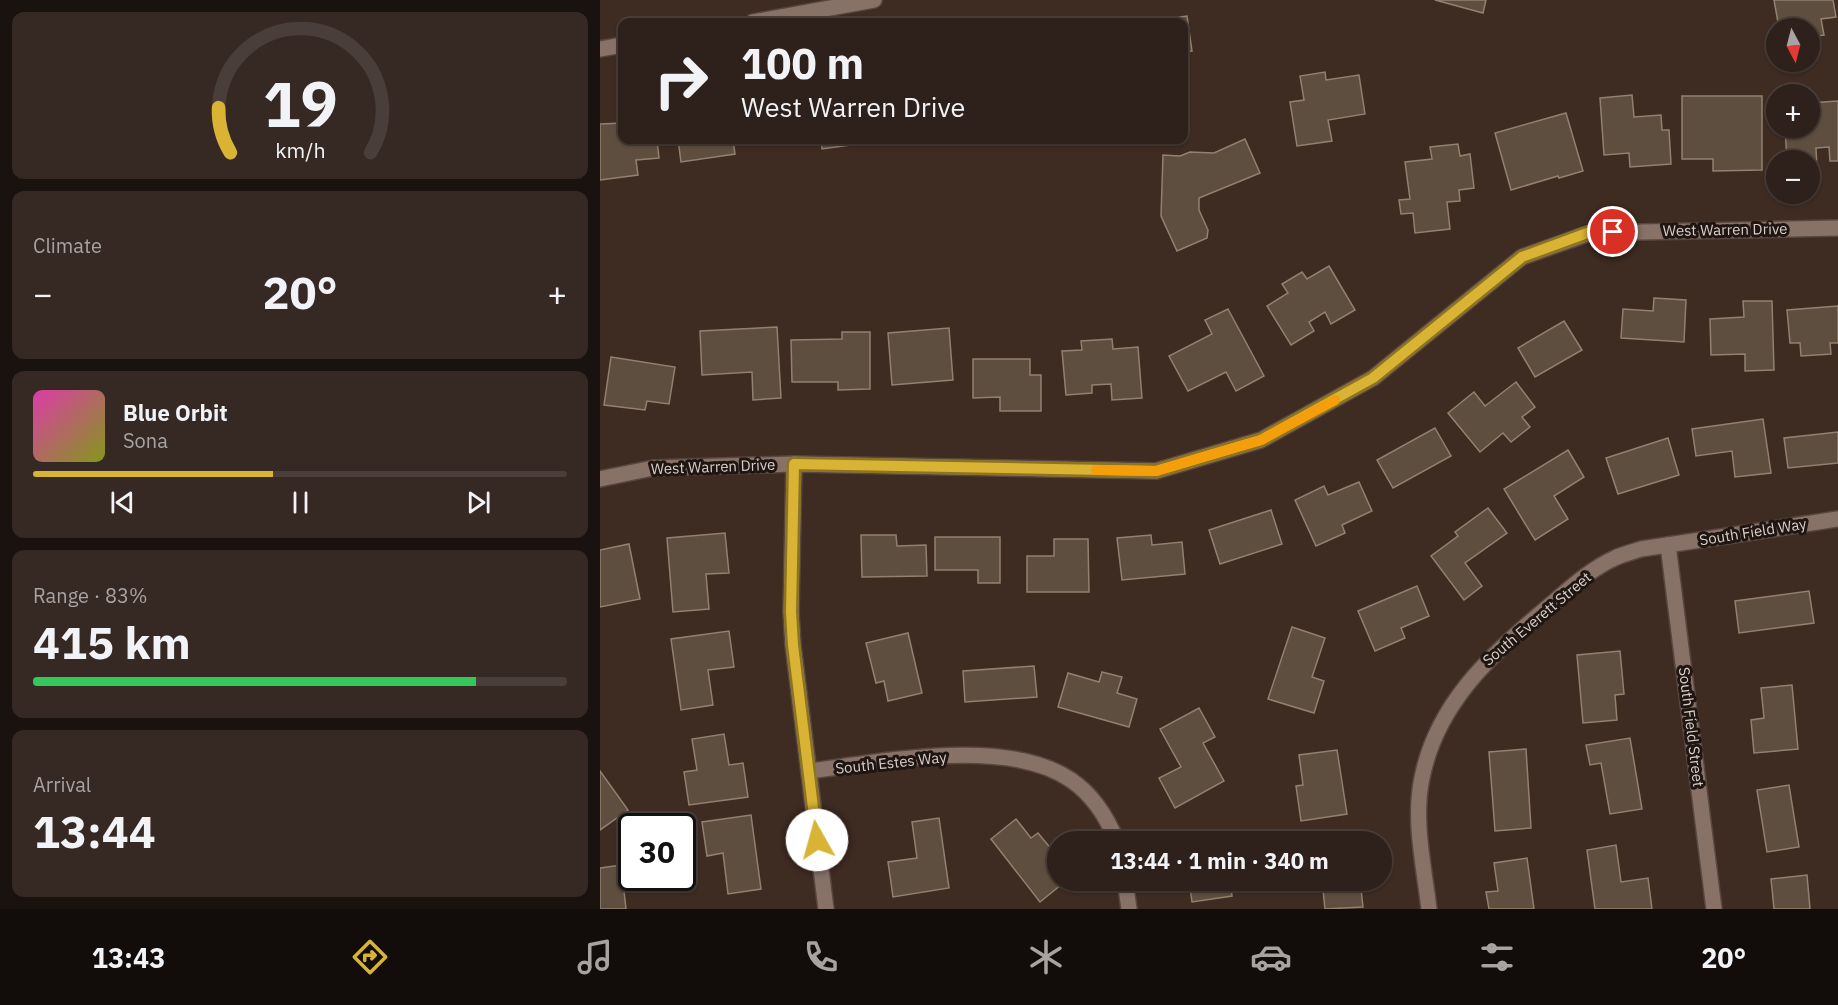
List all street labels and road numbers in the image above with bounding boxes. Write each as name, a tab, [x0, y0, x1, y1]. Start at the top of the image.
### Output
street label: West Warren Drive	[1663, 219, 1787, 240]
street label: West Warren Drive	[650, 455, 776, 478]
street label: South Field Way	[1698, 514, 1808, 549]
street label: South Everett Street	[1478, 568, 1595, 670]
street label: South Field Street	[1675, 666, 1708, 788]
street label: South Estes Way	[834, 747, 948, 778]

